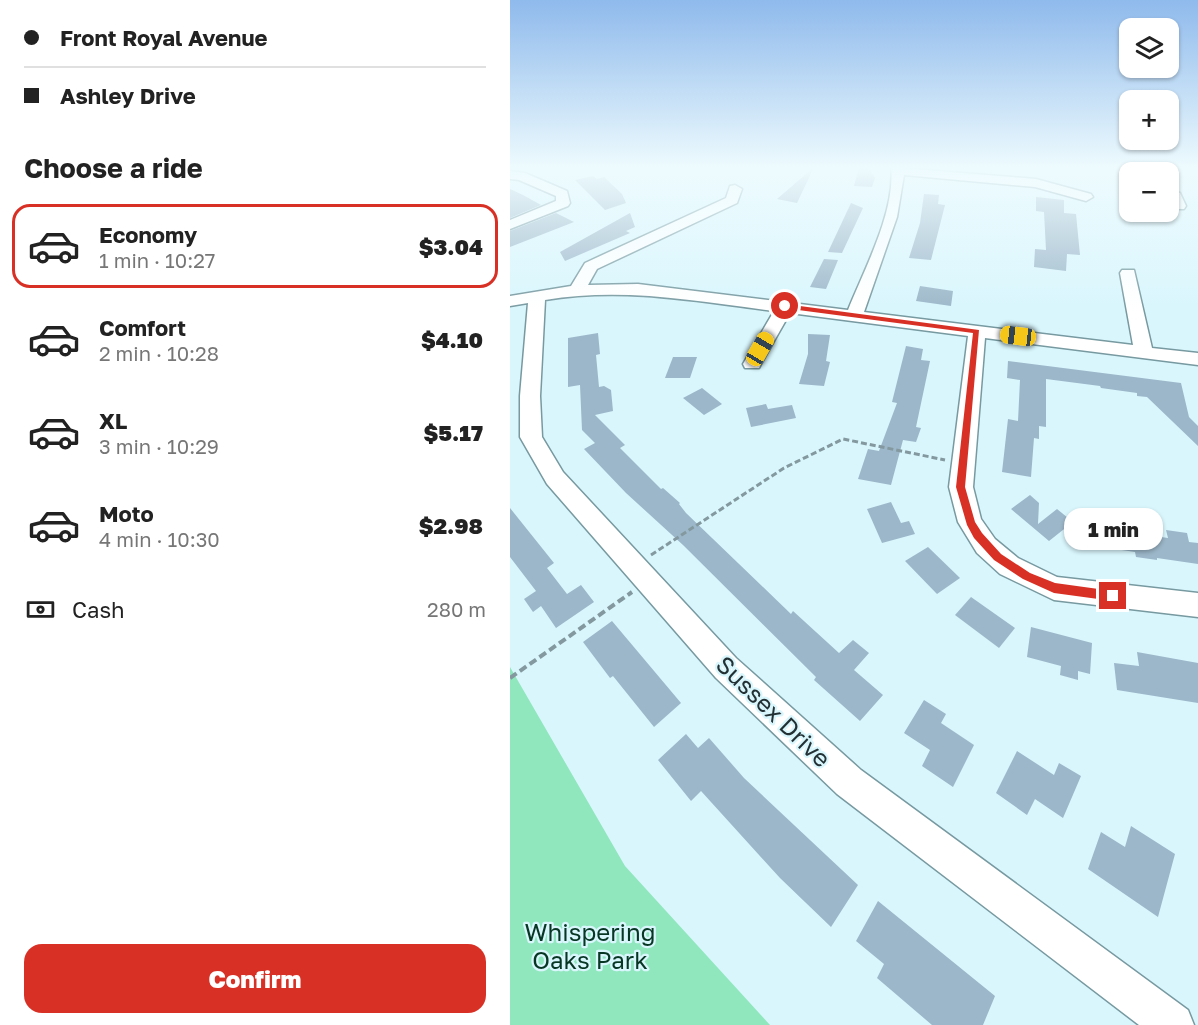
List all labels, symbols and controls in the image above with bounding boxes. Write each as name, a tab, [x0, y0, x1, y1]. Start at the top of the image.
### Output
map controls	[1119, 18, 1179, 222]
button: layers	[1119, 18, 1179, 78]
text: Front Royal Avenue	[60, 24, 267, 51]
text: Ashley Drive	[60, 82, 196, 109]
button: +	[1119, 90, 1179, 150]
text: Choose a ride	[24, 152, 203, 184]
button: −	[1119, 162, 1179, 222]
icon: car	[27, 219, 81, 273]
text: Economy	[99, 221, 197, 248]
text: $3.04	[419, 233, 483, 260]
text: 1 min · 10:27	[99, 248, 215, 272]
route start	[771, 292, 798, 319]
icon: car	[27, 312, 81, 366]
text: Comfort	[99, 314, 186, 341]
car	[999, 325, 1037, 347]
text: $4.10	[421, 326, 483, 353]
car	[743, 329, 777, 369]
text: 2 min · 10:28	[99, 341, 219, 365]
icon: car	[27, 405, 81, 459]
text: XL	[99, 407, 127, 434]
text: $5.17	[423, 419, 483, 446]
text: 3 min · 10:29	[99, 434, 219, 458]
icon: car	[27, 498, 81, 552]
text: Moto	[99, 500, 154, 527]
callout: 1 min	[1064, 509, 1162, 551]
text: $2.98	[419, 512, 483, 539]
text: 1 min	[1088, 517, 1139, 541]
text: 4 min · 10:30	[99, 527, 220, 551]
route end	[1099, 582, 1126, 609]
icon: cash	[24, 593, 57, 626]
text: Cash	[72, 596, 125, 623]
text: 280 m	[427, 597, 486, 621]
street label: Sussex Drive	[711, 649, 837, 773]
park label: Whispering Oaks Park	[525, 917, 655, 974]
button: Confirm	[24, 944, 486, 1013]

